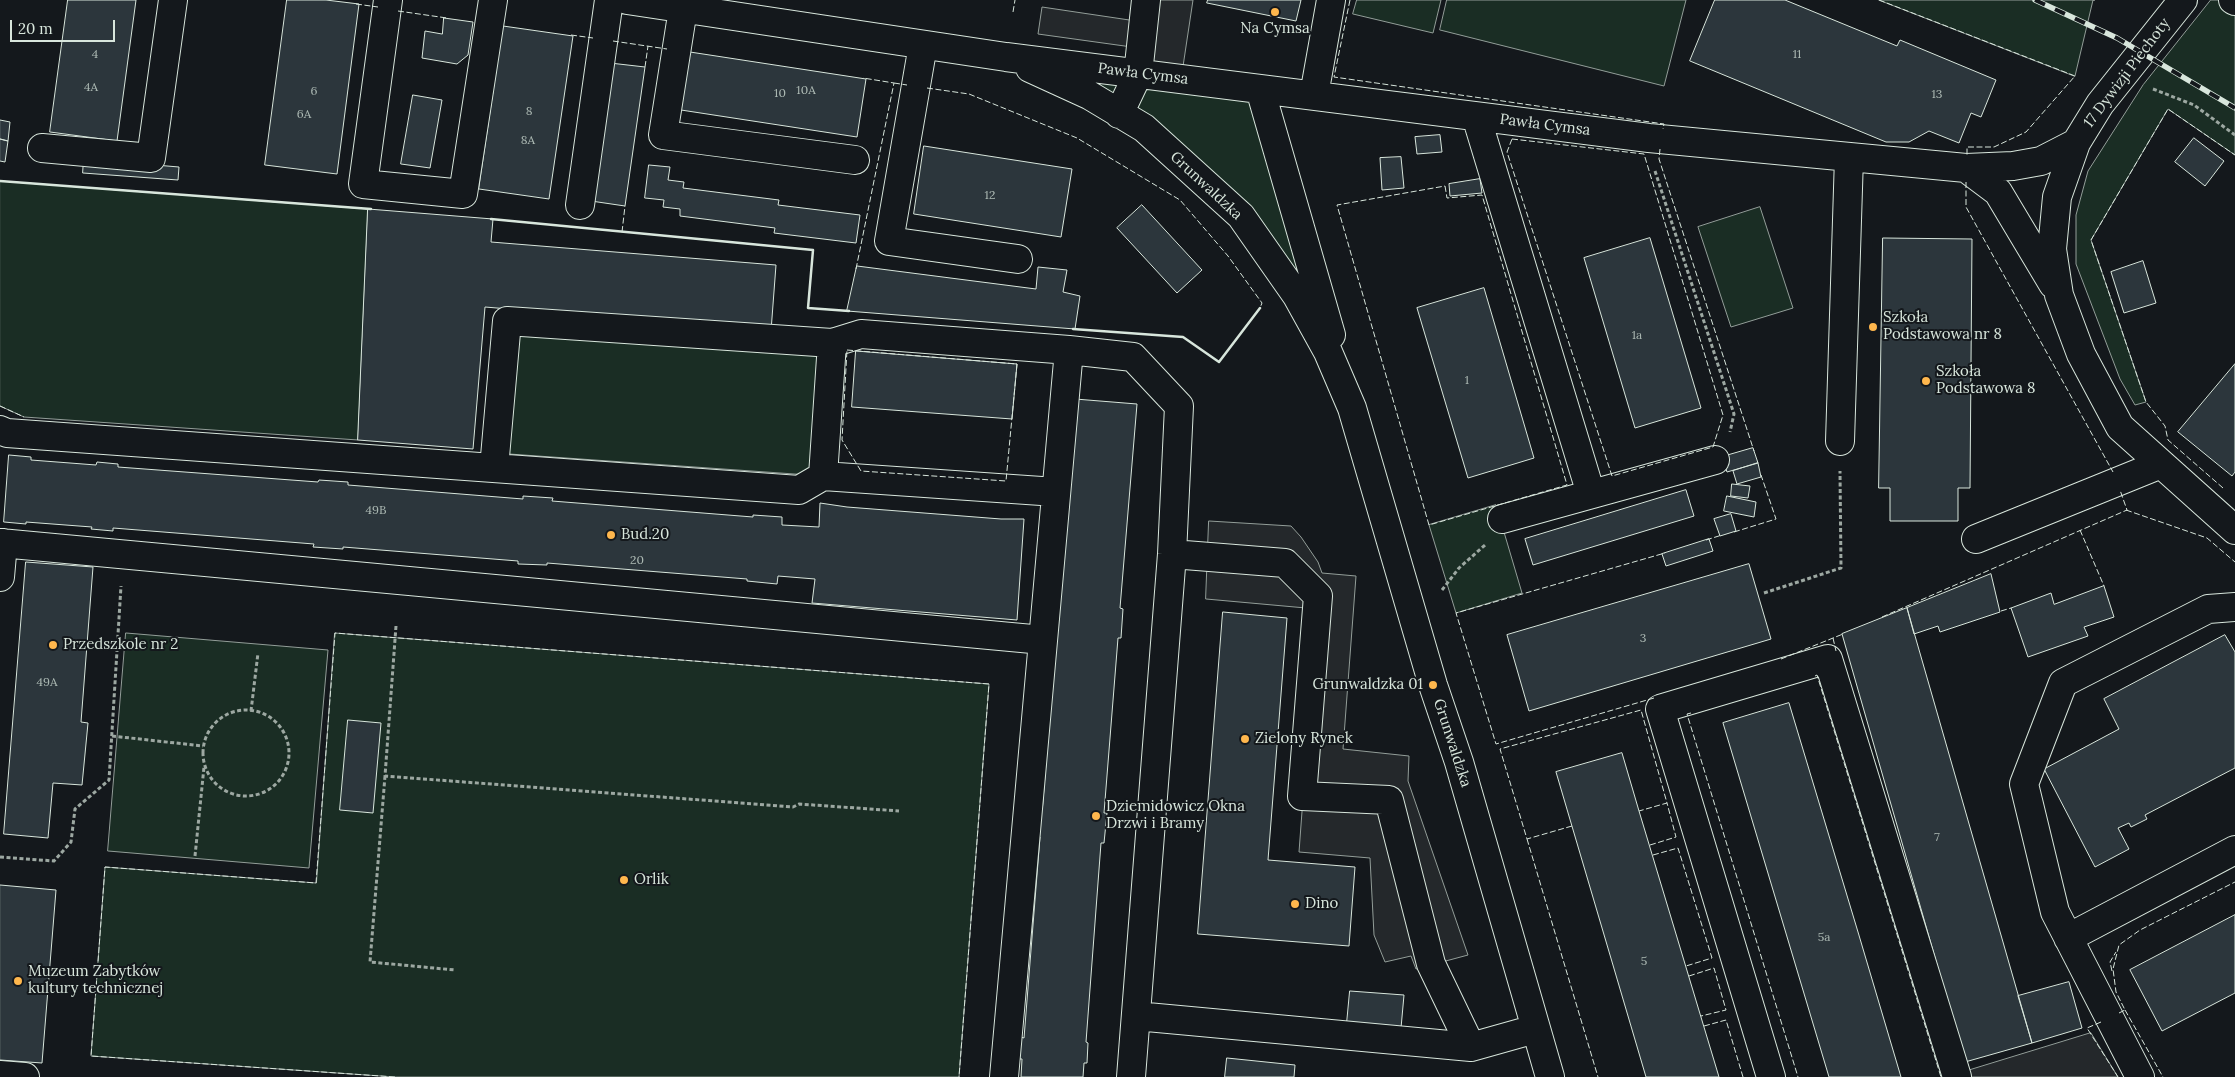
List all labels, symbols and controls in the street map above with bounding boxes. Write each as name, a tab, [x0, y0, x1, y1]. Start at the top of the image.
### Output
marker: Na Cymsa	[1269, 6, 1281, 18]
scale bar	[12, 10, 118, 42]
street label: 17 Dywizji Piechoty	[2080, 15, 2174, 131]
text: 20 m	[18, 19, 53, 38]
place label: Na Cymsa	[1240, 20, 1310, 38]
house number: 4	[92, 48, 98, 62]
house number: 11	[1793, 48, 1801, 62]
street label: Pawła Cymsa	[1097, 60, 1189, 88]
house number: 4A	[84, 81, 98, 95]
house number: 10A	[796, 84, 816, 98]
house number: 6	[311, 85, 317, 99]
house number: 10	[774, 87, 786, 101]
house number: 13	[1931, 88, 1943, 102]
house number: 8	[526, 105, 532, 119]
house number: 6A	[297, 108, 311, 122]
street label: Pawła Cymsa	[1499, 111, 1591, 139]
house number: 8A	[521, 134, 535, 148]
street label: Grunwaldzka	[1166, 148, 1246, 224]
house number: 12	[985, 189, 995, 203]
place label: Szkoła Podstawowa nr 8	[1883, 309, 2002, 344]
marker: Szkoła Podstawowa nr 8	[1867, 321, 1879, 333]
house number: 1a	[1632, 329, 1642, 343]
place label: Szkoła Podstawowa 8	[1936, 363, 2035, 398]
house number: 1	[1465, 374, 1469, 388]
marker: Szkoła Podstawowa 8	[1920, 375, 1932, 387]
house number: 49B	[366, 504, 386, 518]
place label: Bud.20	[621, 526, 669, 544]
marker: Bud.20	[605, 529, 617, 541]
house number: 20	[630, 554, 644, 568]
house number: 3	[1640, 632, 1646, 646]
place label: Przedszkole nr 2	[63, 636, 178, 654]
marker: Przedszkole nr 2	[47, 639, 59, 651]
house number: 49A	[37, 676, 57, 690]
place label: Grunwaldzka 01	[1312, 676, 1423, 694]
marker: Grunwaldzka 01	[1427, 679, 1439, 691]
street label: Grunwaldzka	[1429, 697, 1475, 789]
place label: Zielony Rynek	[1255, 730, 1353, 748]
marker: Zielony Rynek	[1239, 733, 1251, 745]
place label: Dziemidowicz Okna Drzwi i Bramy	[1106, 798, 1245, 833]
marker: Dziemidowicz Okna Drzwi i Bramy	[1090, 810, 1102, 822]
house number: 7	[1934, 831, 1940, 845]
place label: Orlik	[634, 871, 669, 889]
marker: Orlik	[618, 874, 630, 886]
place label: Dino	[1305, 895, 1338, 913]
marker: Dino	[1289, 898, 1301, 910]
house number: 5a	[1818, 931, 1830, 945]
house number: 5	[1641, 955, 1647, 969]
place label: Muzeum Zabytków kultury technicznej	[28, 963, 163, 998]
marker: Muzeum Zabytków kultury technicznej	[12, 975, 24, 987]

